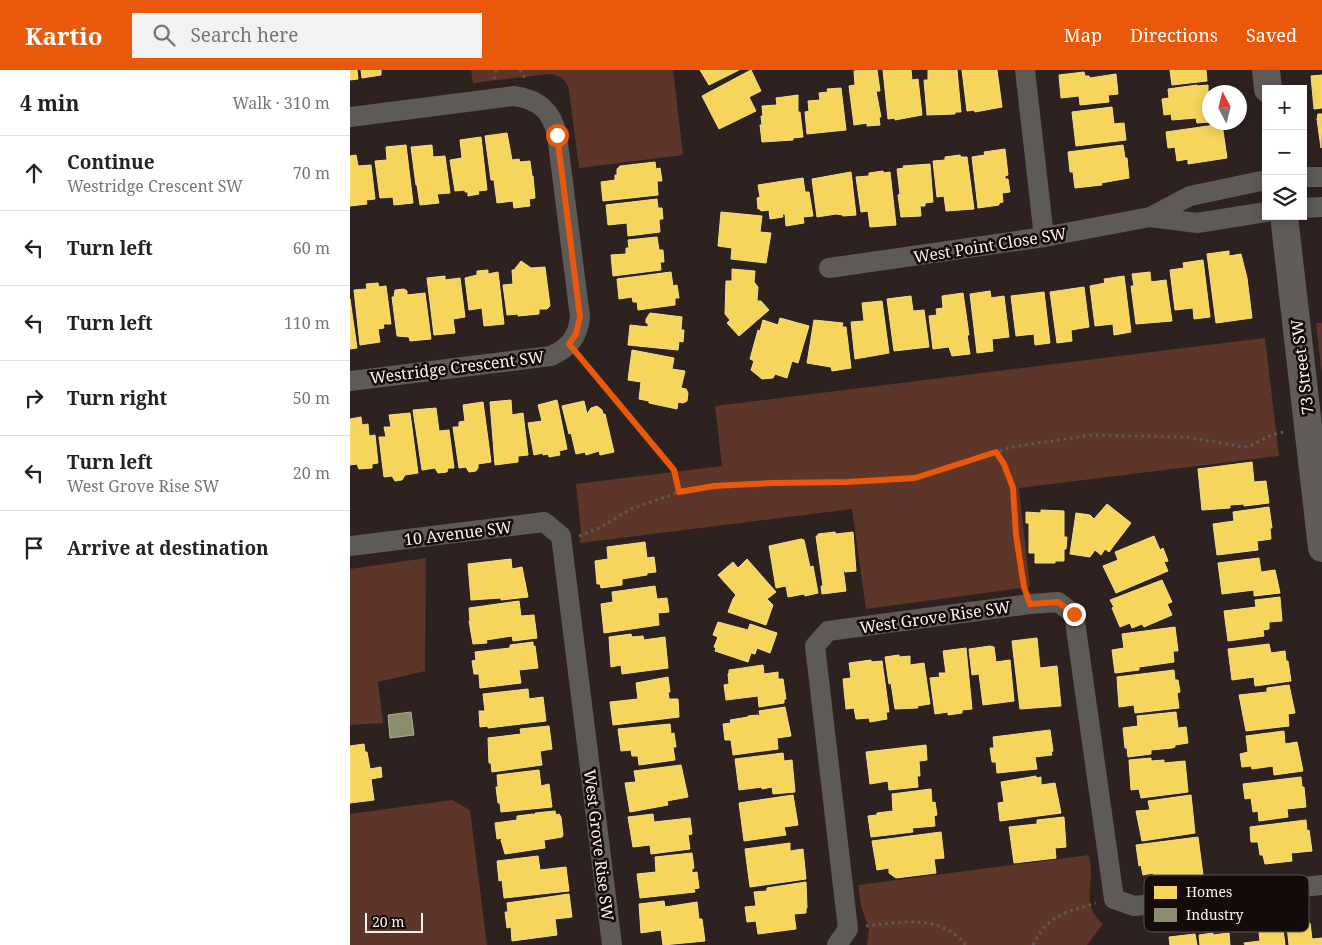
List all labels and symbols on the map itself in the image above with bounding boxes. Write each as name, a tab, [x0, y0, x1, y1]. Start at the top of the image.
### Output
north arrow	[1202, 85, 1247, 130]
route start	[546, 124, 569, 147]
street label: West Point Close SW	[912, 222, 1068, 268]
street label: 73 Street SW	[1285, 318, 1319, 416]
street label: Westridge Crescent SW	[368, 345, 546, 389]
street label: 10 Avenue SW	[403, 515, 513, 551]
street label: West Grove Rise SW	[858, 595, 1012, 638]
route end	[1063, 603, 1086, 626]
street label: West Grove Rise SW	[579, 768, 619, 922]
legend	[1144, 875, 1309, 932]
text: Homes	[1186, 882, 1232, 901]
text: Industry	[1186, 905, 1243, 924]
scale bar	[365, 910, 422, 933]

